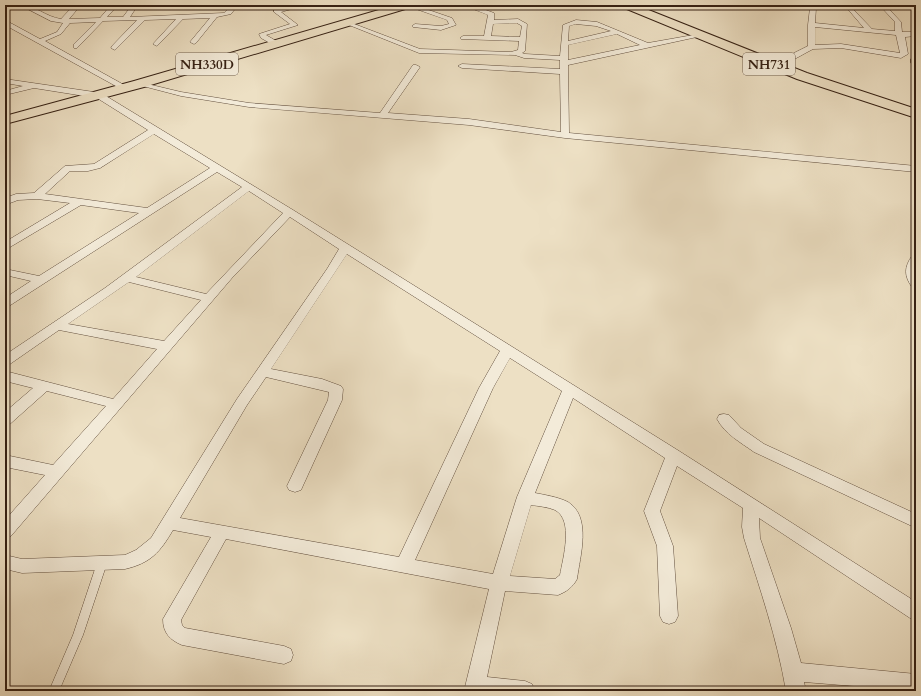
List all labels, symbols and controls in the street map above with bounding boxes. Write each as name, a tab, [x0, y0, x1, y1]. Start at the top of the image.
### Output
road number: NH330D	[176, 53, 238, 75]
road number: NH731	[743, 53, 795, 75]

